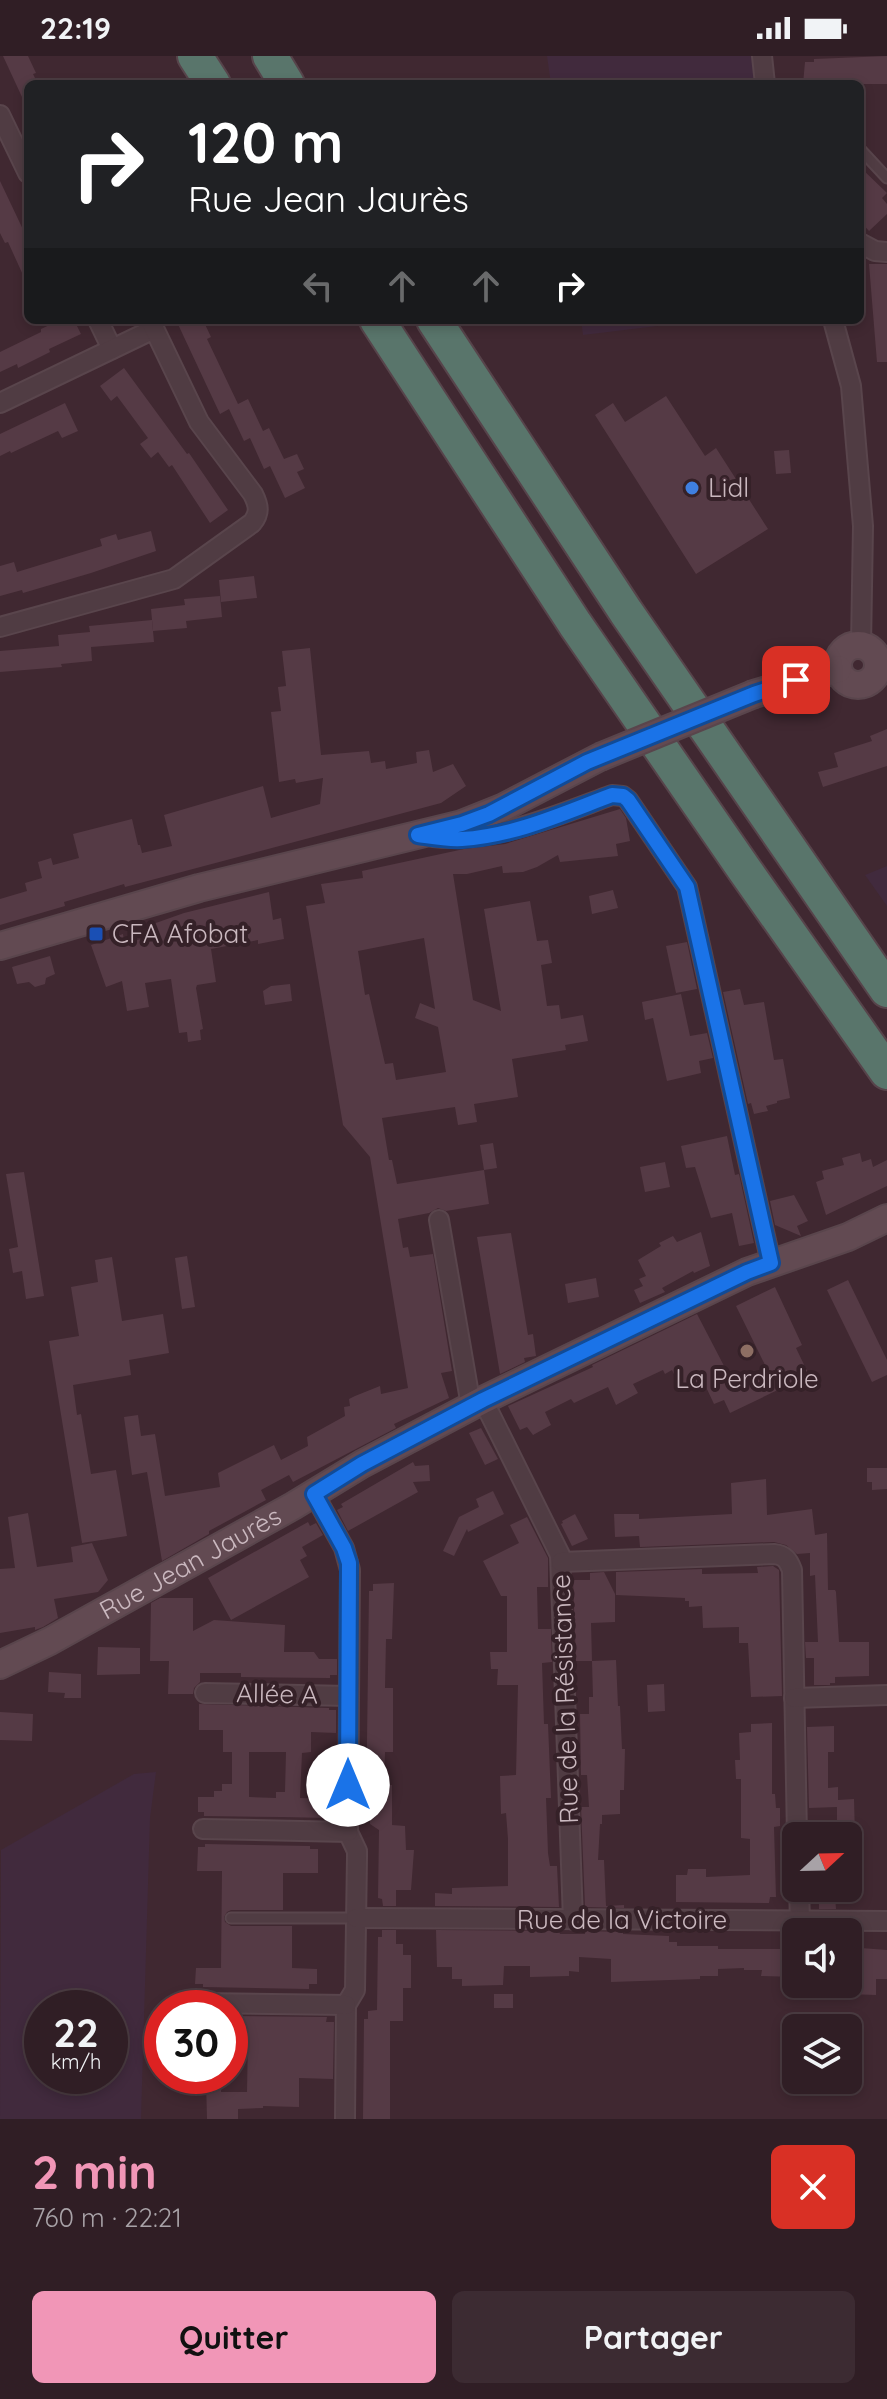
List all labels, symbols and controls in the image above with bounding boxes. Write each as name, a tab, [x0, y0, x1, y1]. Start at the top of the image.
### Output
text: 22:19	[40, 9, 111, 47]
text: 120 m	[188, 107, 343, 177]
icon: right	[56, 112, 160, 216]
text: Rue Jean Jaurès	[188, 176, 469, 221]
icon: left	[296, 264, 340, 308]
icon: ahead	[380, 264, 424, 308]
icon: ahead	[464, 264, 508, 308]
icon: right	[548, 264, 592, 308]
place label: Lidl	[708, 471, 749, 504]
marker: Lidl	[683, 479, 701, 497]
pin	[762, 646, 830, 714]
icon: arrive	[774, 658, 818, 702]
place label: CFA Afobat	[112, 917, 248, 950]
marker: CFA Afobat	[87, 925, 105, 943]
marker: La Perdriole	[738, 1342, 756, 1360]
place label: La Perdriole	[675, 1362, 819, 1395]
street label: Rue Jean Jaurès	[93, 1499, 287, 1626]
street label: Rue de la Résistance	[544, 1574, 585, 1824]
street label: Allée A	[236, 1676, 318, 1711]
position arrow	[306, 1743, 390, 1827]
north arrow	[782, 1822, 862, 1902]
map controls	[782, 1822, 862, 2094]
street label: Rue de la Victoire	[517, 1903, 727, 1936]
button: sound	[782, 1918, 862, 1998]
speed limit sign: 30	[144, 1990, 248, 2094]
text: 22	[53, 2007, 99, 2057]
button: layers	[782, 2014, 862, 2094]
text: km/h	[51, 2049, 101, 2074]
text: 2 min	[32, 2141, 157, 2201]
button: close	[771, 2145, 855, 2229]
text: 760 m · 22:21	[32, 2201, 182, 2234]
button: Quitter	[32, 2291, 436, 2383]
button: Partager	[452, 2291, 855, 2383]

